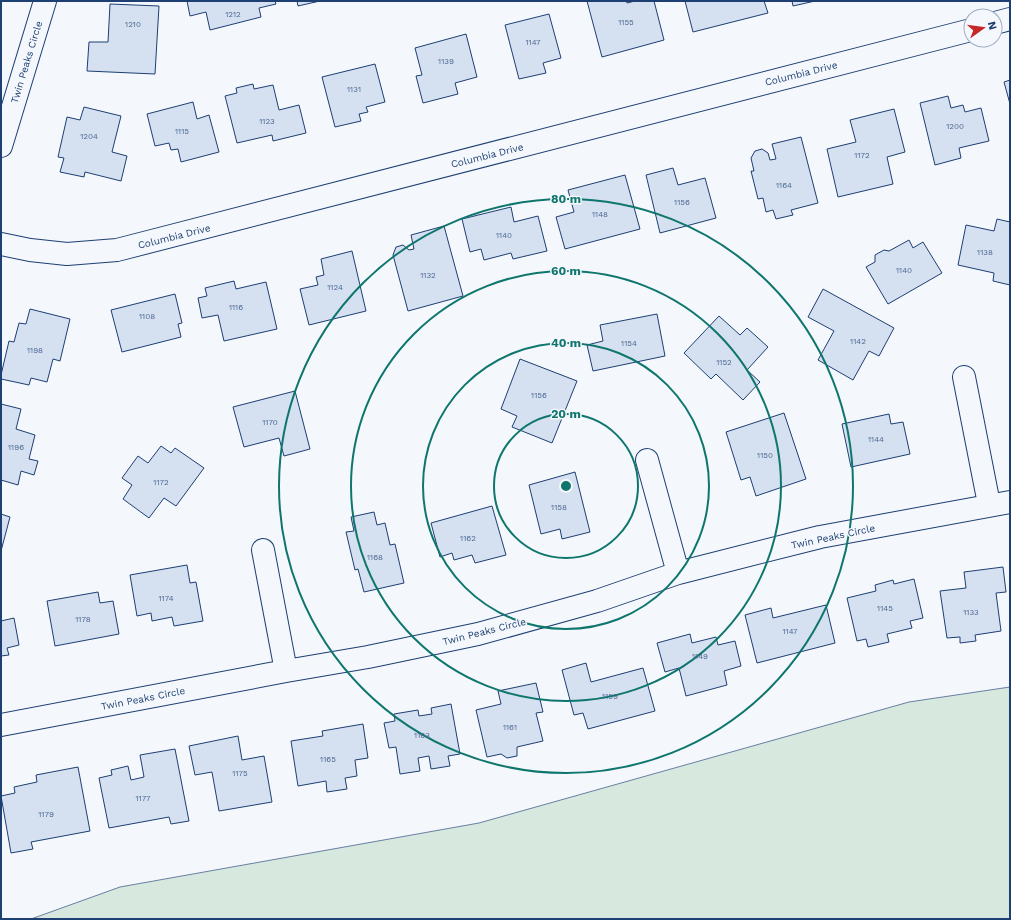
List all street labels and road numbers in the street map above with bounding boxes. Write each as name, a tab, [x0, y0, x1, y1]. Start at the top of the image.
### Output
street label: Twin Peaks Circle	[9, 19, 44, 105]
street label: Columbia Drive	[764, 59, 839, 88]
street label: Columbia Drive	[450, 141, 525, 170]
street label: Columbia Drive	[137, 222, 212, 251]
street label: Twin Peaks Circle	[790, 522, 876, 551]
street label: Twin Peaks Circle	[441, 616, 527, 647]
street label: Twin Peaks Circle	[100, 685, 186, 712]

